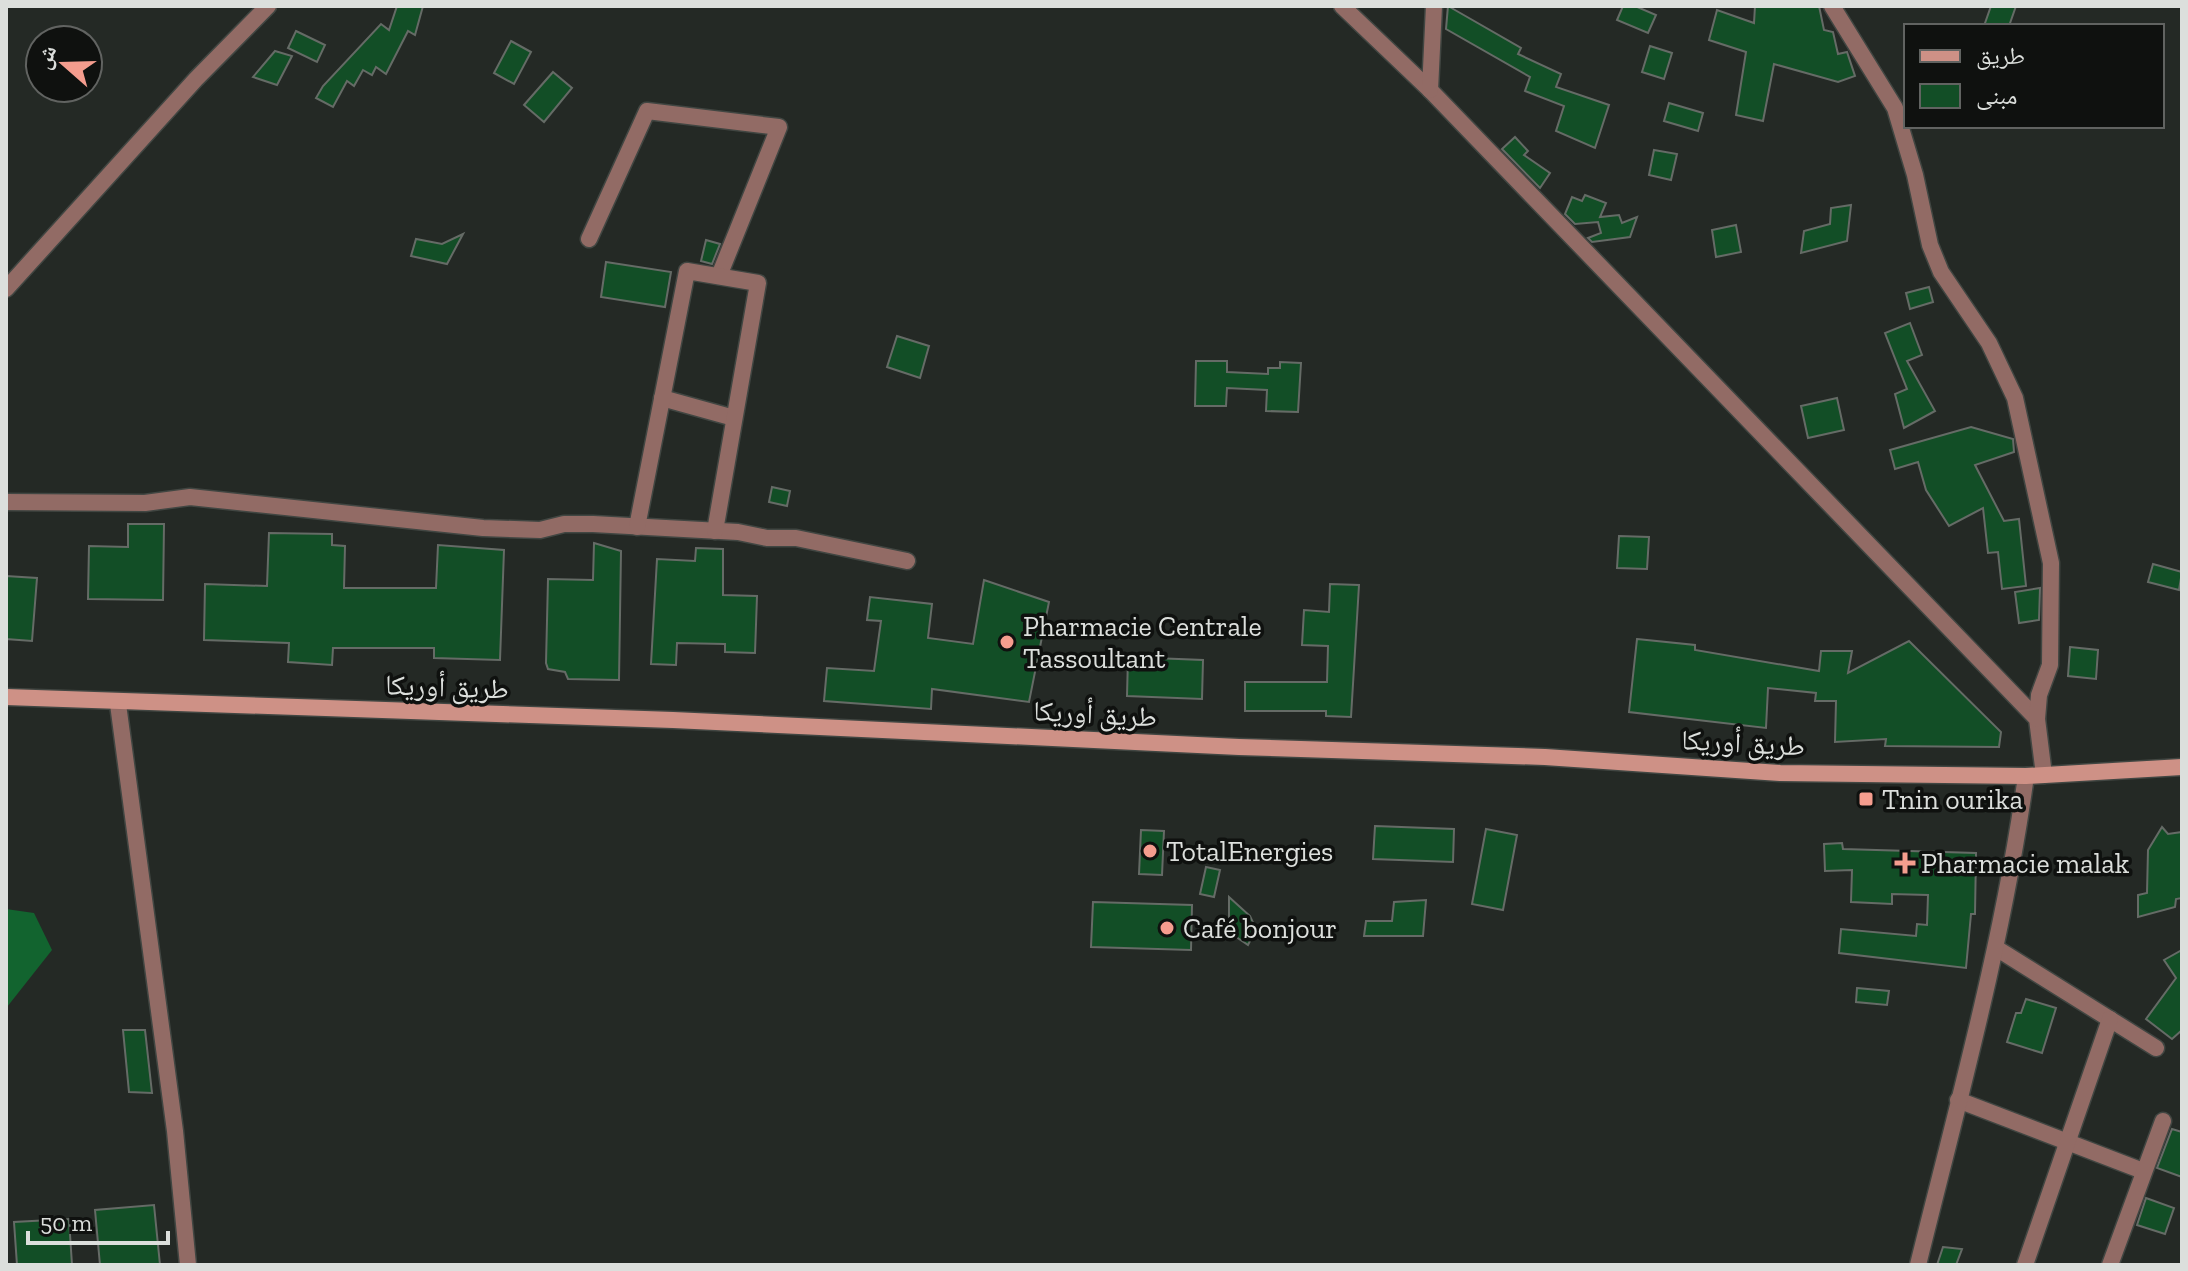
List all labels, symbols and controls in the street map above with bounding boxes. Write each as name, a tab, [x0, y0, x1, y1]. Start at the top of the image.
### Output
north arrow	[24, 24, 104, 104]
legend	[1904, 24, 2164, 128]
text: طريق	[1976, 41, 2025, 70]
text: ش	[29, 42, 62, 73]
text: مبنى	[1976, 81, 2017, 110]
place label: Pharmacie Centrale Tassoultant	[1023, 610, 1262, 675]
marker: Pharmacie Centrale Tassoultant	[998, 633, 1016, 651]
street label: طريق أوريكا	[384, 668, 509, 707]
street label: طريق أوريكا	[1032, 694, 1158, 735]
street label: طريق أوريكا	[1680, 723, 1806, 764]
place label: Tnin ourika	[1882, 783, 2023, 816]
marker: Tnin ourika	[1857, 790, 1875, 808]
place label: TotalEnergies	[1166, 835, 1333, 868]
marker: TotalEnergies	[1141, 842, 1159, 860]
place label: Pharmacie malak	[1921, 847, 2130, 880]
marker: Pharmacie malak	[1896, 854, 1914, 872]
place label: Café bonjour	[1183, 912, 1337, 945]
marker: Café bonjour	[1158, 919, 1176, 937]
scale bar	[28, 1195, 168, 1245]
text: 50 m	[40, 1208, 93, 1237]

